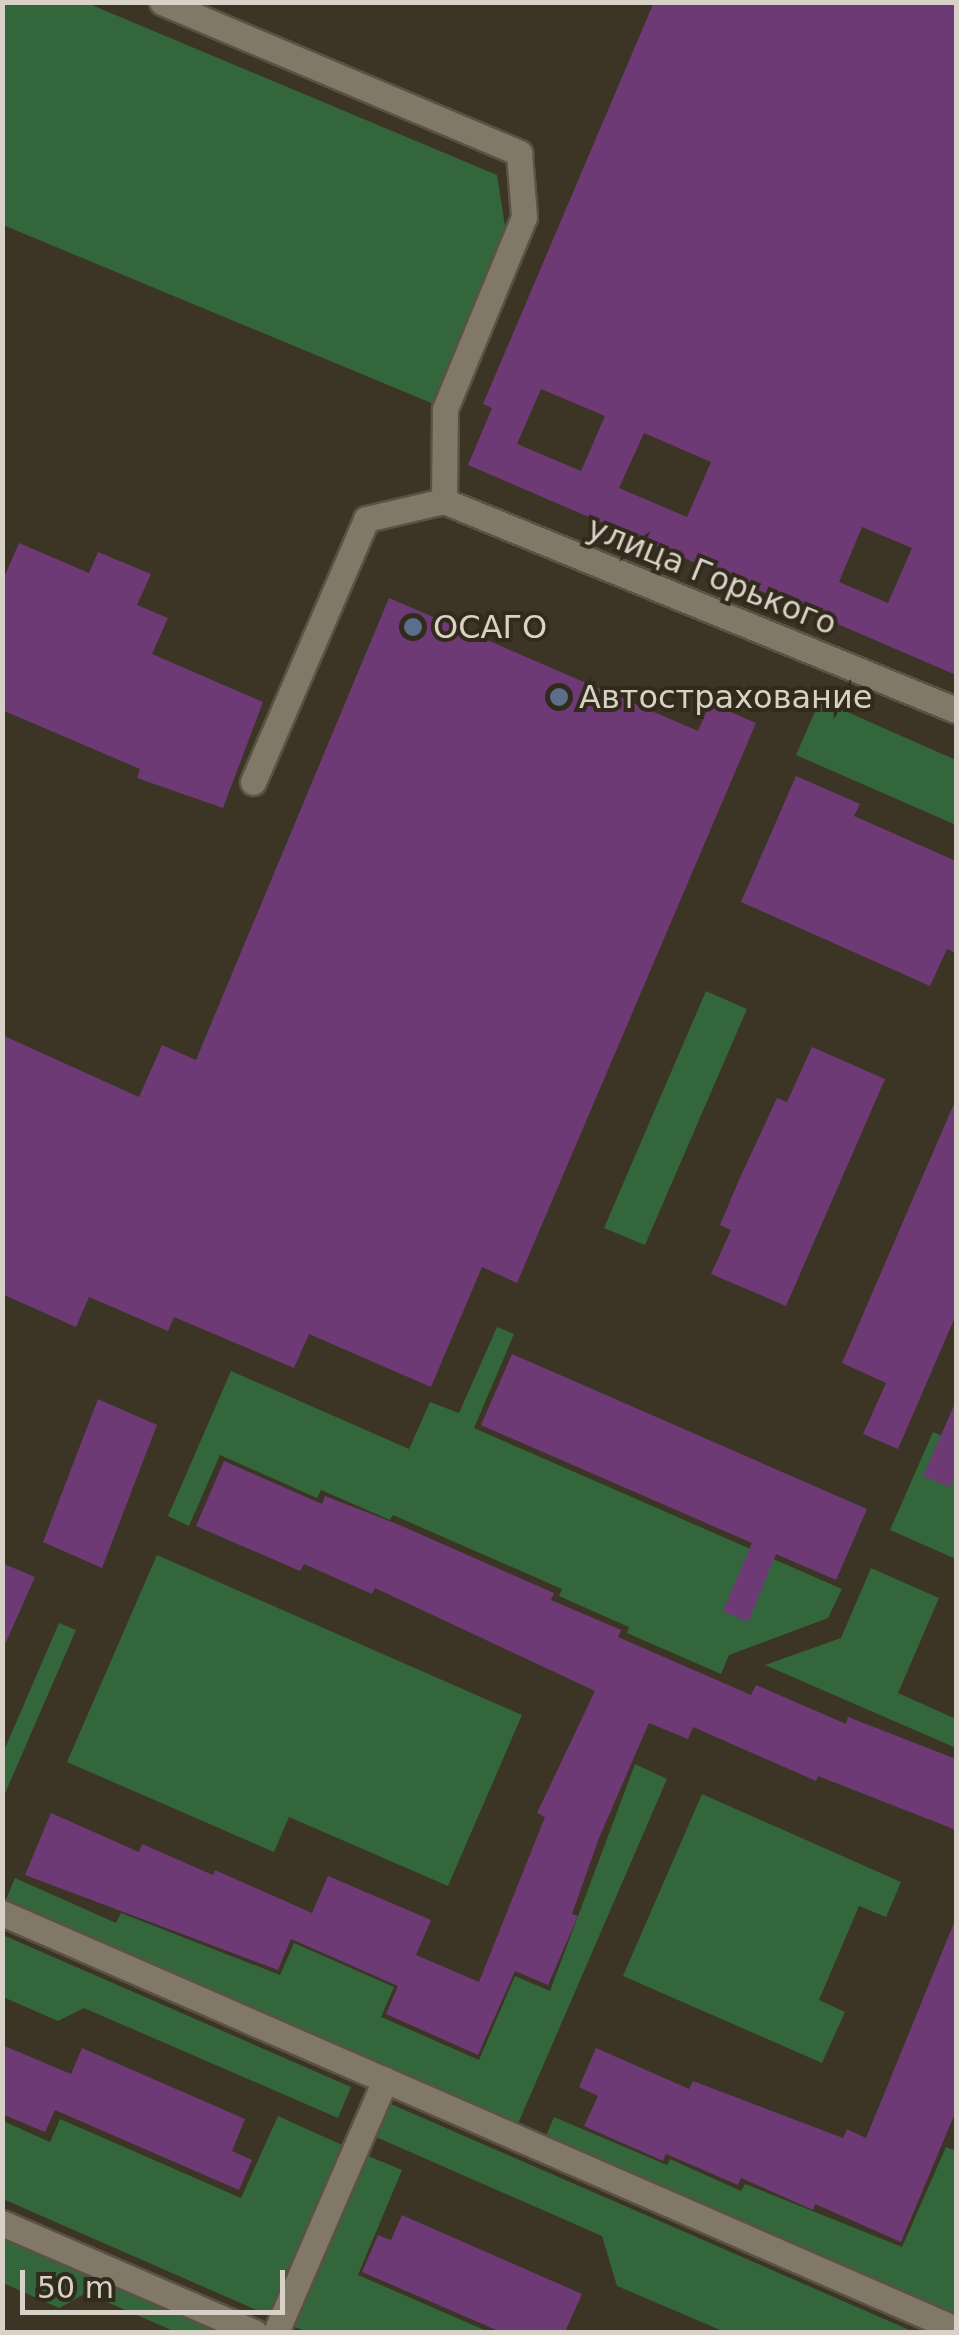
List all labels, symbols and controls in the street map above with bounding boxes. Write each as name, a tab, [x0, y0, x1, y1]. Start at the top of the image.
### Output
street label: улица Горького	[582, 509, 842, 643]
place label: ОСАГО	[433, 608, 547, 646]
marker: ОСАГО	[402, 616, 424, 638]
place label: Автострахование	[579, 678, 873, 716]
marker: Автострахование	[548, 686, 570, 708]
scale bar	[25, 2250, 290, 2312]
text: 50 m	[37, 2270, 114, 2305]

